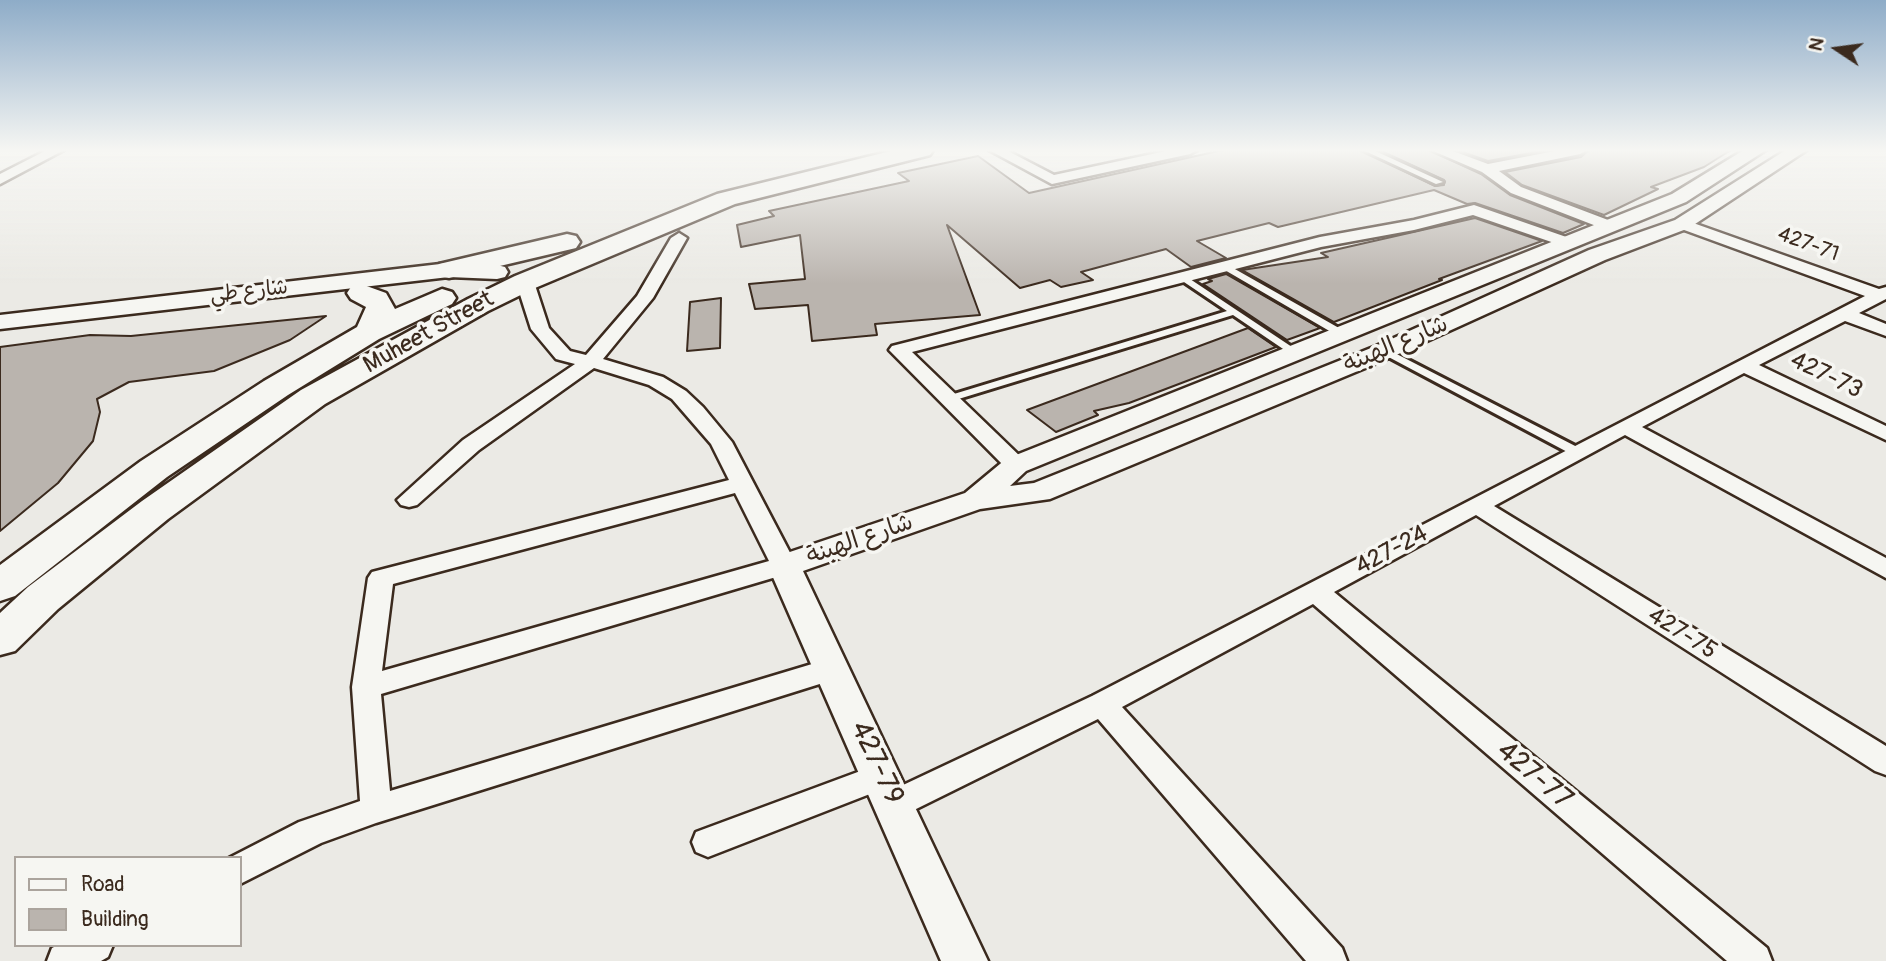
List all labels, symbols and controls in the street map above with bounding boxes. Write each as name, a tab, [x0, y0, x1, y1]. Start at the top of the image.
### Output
north arrow	[1802, 14, 1872, 84]
text: N	[1803, 35, 1830, 53]
street label: 427-71	[1774, 222, 1842, 268]
street label: شارع طي	[209, 275, 289, 309]
street label: Muheet Street	[359, 285, 499, 381]
street label: شارع الهبنة	[1339, 310, 1453, 380]
street label: 427-73	[1785, 346, 1867, 406]
street label: شارع الهبنة	[803, 508, 917, 572]
street label: 427-24	[1351, 520, 1433, 582]
street label: 427-75	[1642, 602, 1722, 666]
street label: 427-79	[842, 716, 910, 810]
street label: 427-77	[1489, 735, 1579, 817]
legend	[14, 856, 242, 947]
text: Road	[81, 871, 125, 898]
text: Building	[81, 906, 148, 933]

